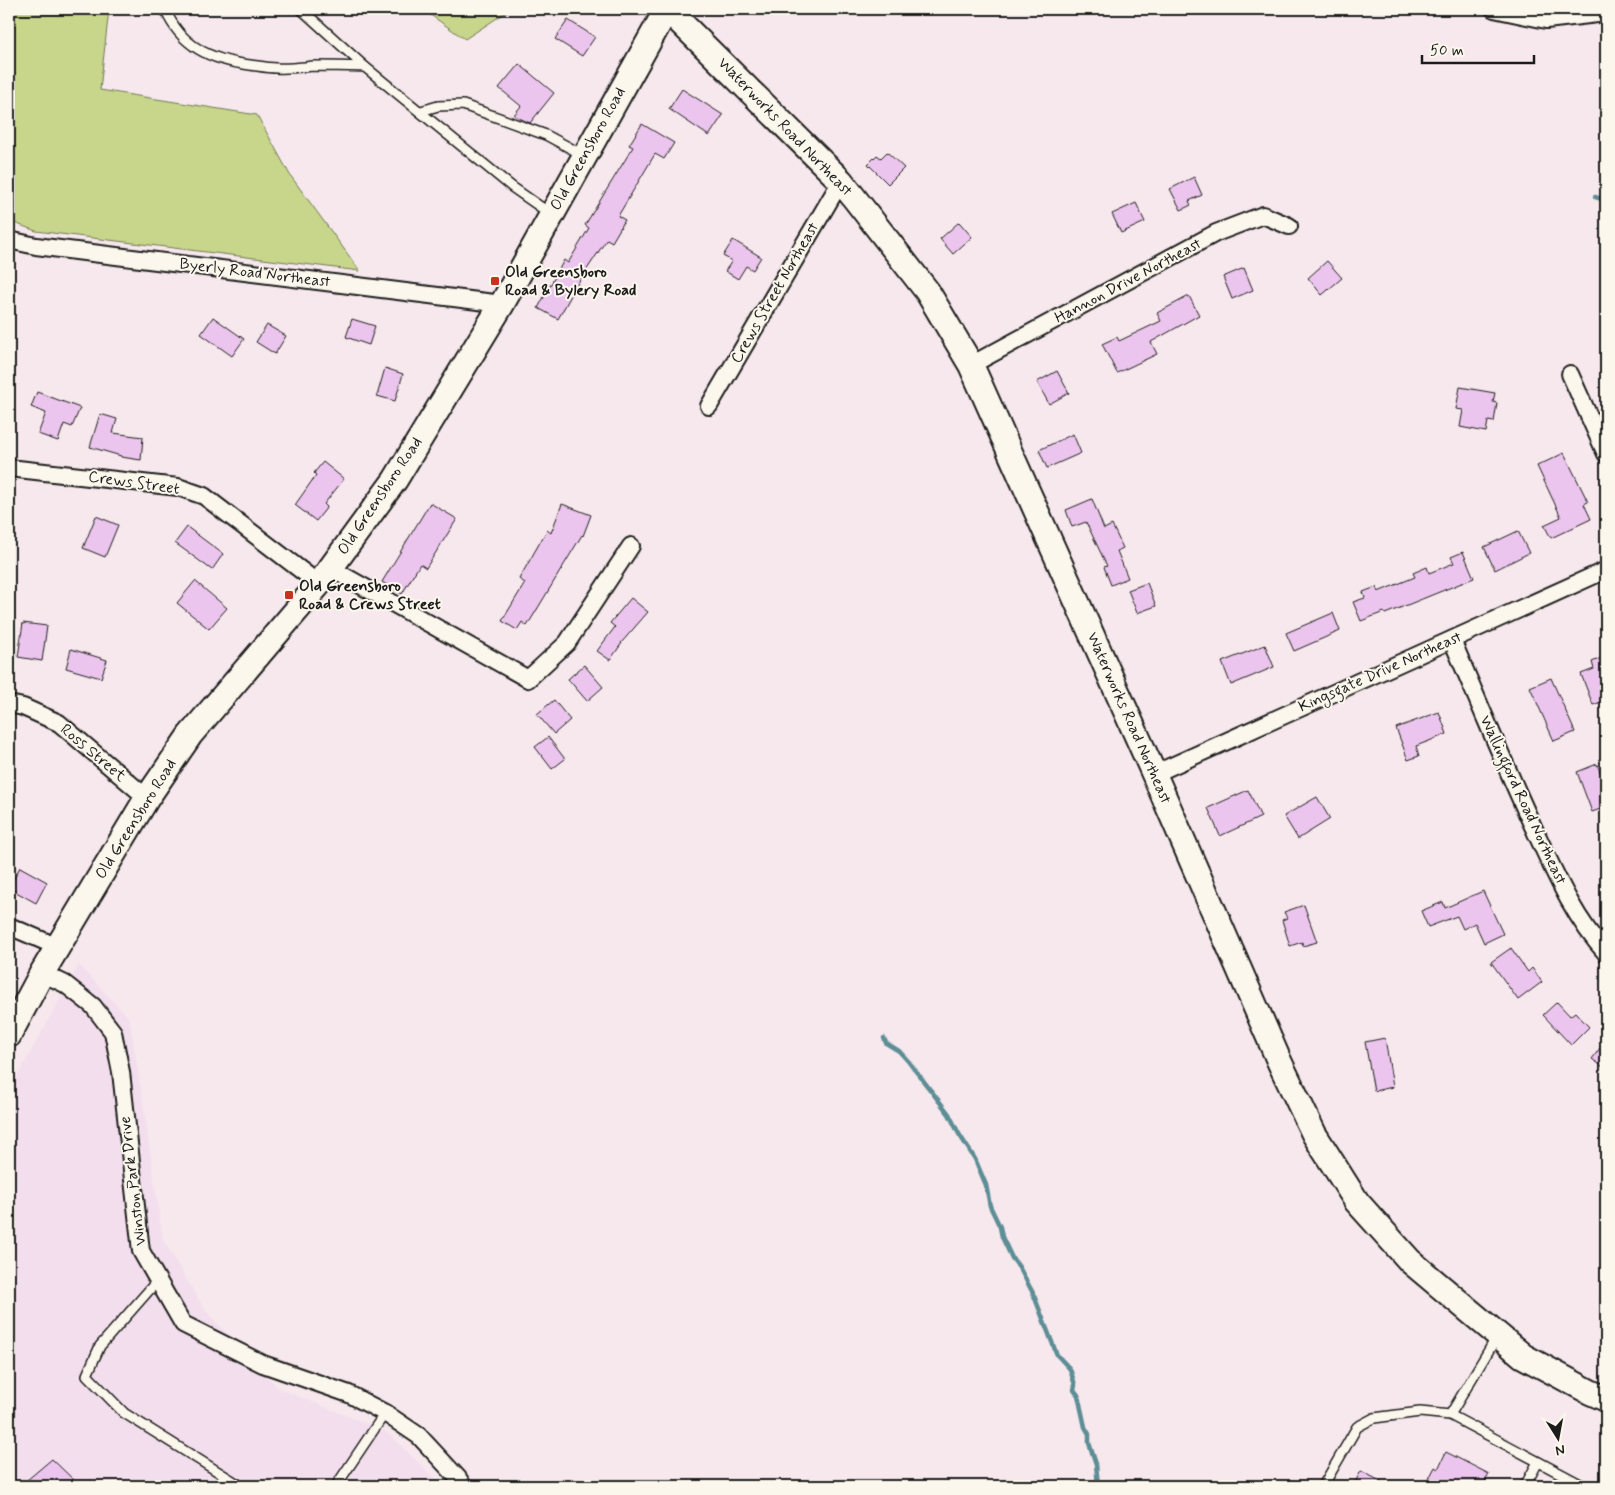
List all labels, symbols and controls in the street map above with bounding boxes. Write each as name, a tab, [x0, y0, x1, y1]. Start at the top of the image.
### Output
scale bar	[1422, 32, 1535, 64]
text: 50 m	[1430, 41, 1464, 61]
street label: Waterworks Road Northeast	[713, 53, 857, 201]
street label: Old Greensboro Road	[545, 84, 631, 214]
street label: Crews Street Northeast	[726, 219, 824, 367]
street label: Hannon Drive Northeast	[1051, 233, 1205, 329]
street label: Byerly Road Northeast	[178, 253, 332, 293]
place label: Old Greensboro Road & Bylery Road	[505, 262, 636, 301]
marker: Old Greensboro Road & Bylery Road	[489, 275, 501, 287]
street label: Old Greensboro Road	[333, 433, 427, 559]
street label: Crews Street	[87, 466, 181, 500]
place label: Old Greensboro Road & Crews Street	[299, 576, 441, 615]
marker: Old Greensboro Road & Crews Street	[283, 589, 295, 601]
street label: Kingsgate Drive Northeast	[1295, 626, 1465, 718]
street label: Waterworks Road Northeast	[1082, 629, 1176, 807]
street label: Wallingford Road Northeast	[1473, 712, 1571, 889]
street label: Ross Street	[56, 719, 131, 787]
street label: Old Greensboro Road	[91, 755, 181, 883]
street label: Winston Park Drive	[115, 1115, 151, 1247]
north arrow	[1532, 1412, 1582, 1462]
text: N	[1554, 1440, 1567, 1460]

